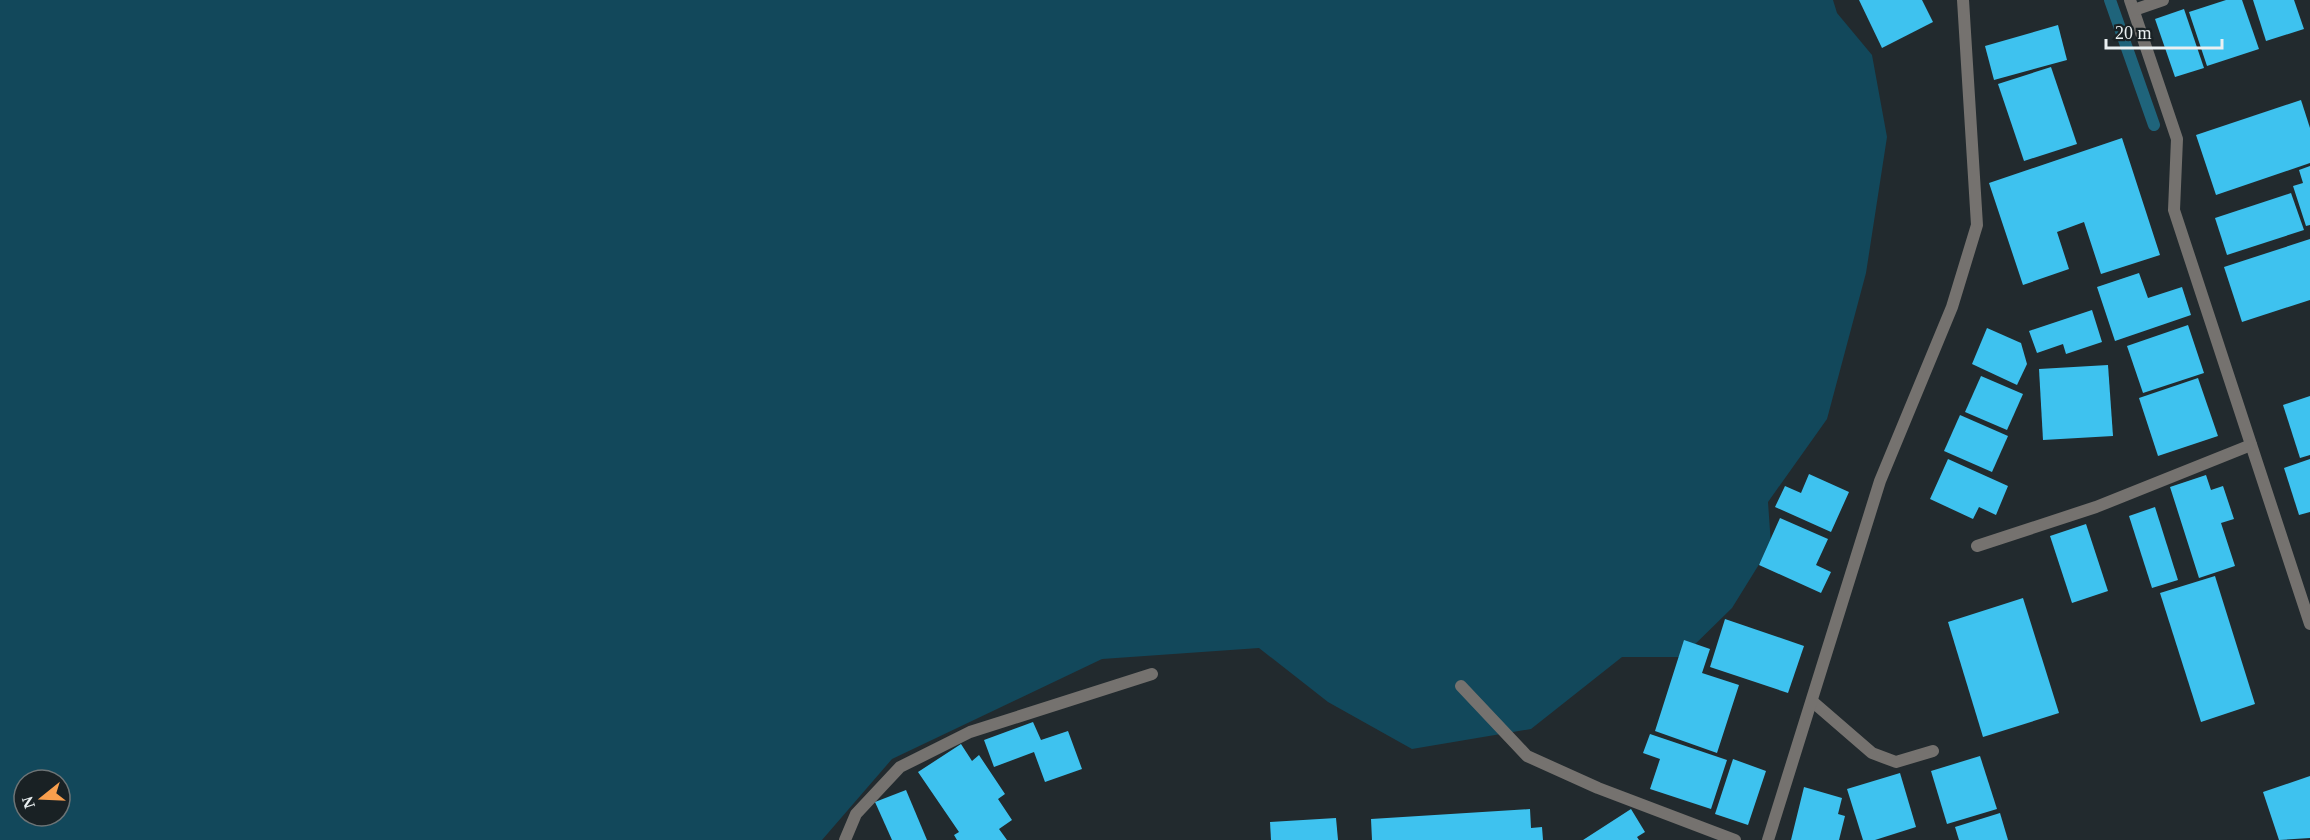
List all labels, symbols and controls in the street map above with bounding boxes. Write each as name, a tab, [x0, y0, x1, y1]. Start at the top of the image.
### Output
scale bar	[2106, 12, 2222, 50]
text: 20 m	[2115, 23, 2152, 43]
north arrow	[12, 768, 72, 828]
text: N	[18, 794, 38, 811]

